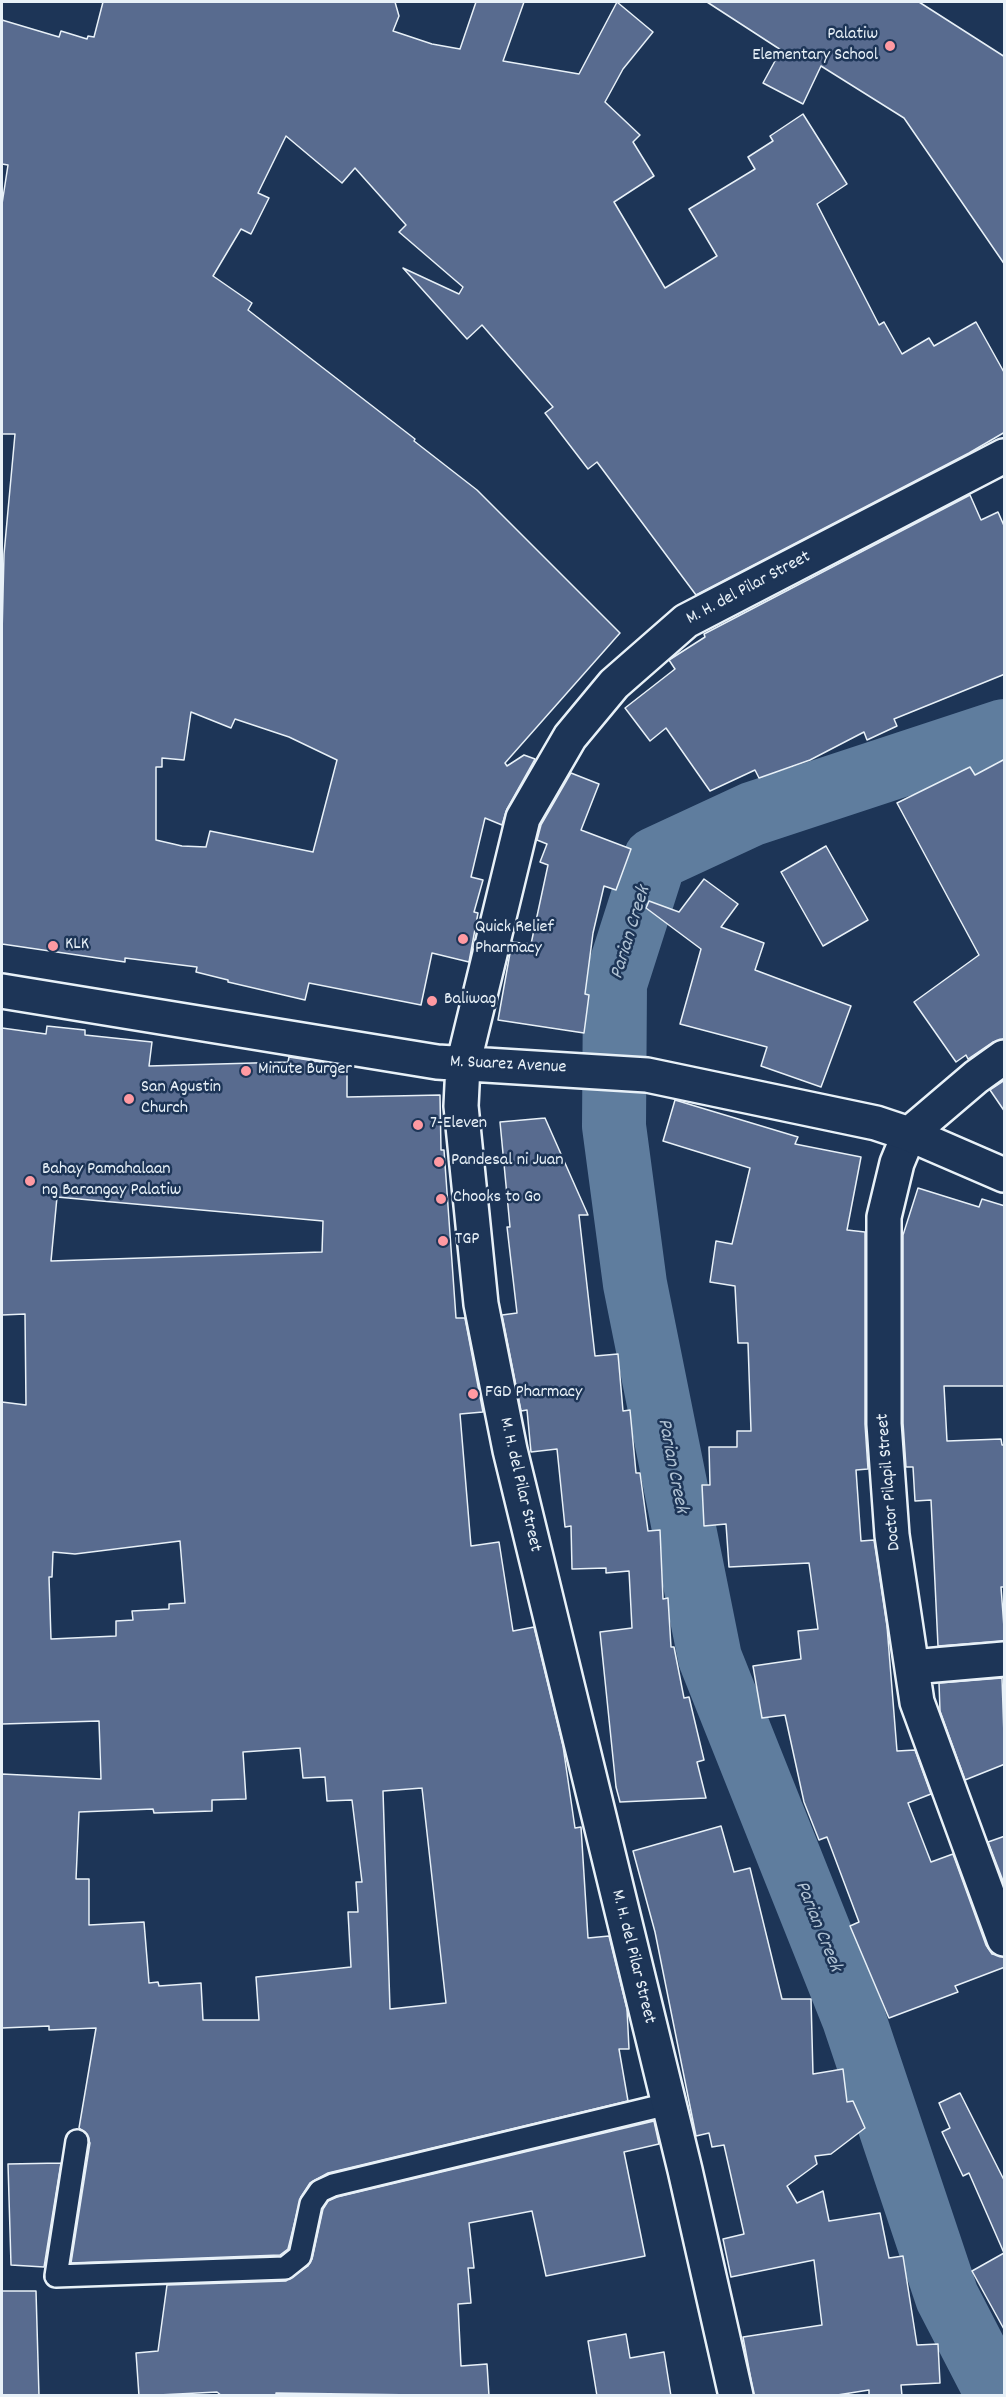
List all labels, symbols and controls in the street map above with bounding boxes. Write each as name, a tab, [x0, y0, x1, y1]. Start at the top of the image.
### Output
place label: Palatiw Elementary School	[752, 25, 878, 68]
marker: Palatiw Elementary School	[883, 39, 897, 53]
street label: M. H. del Pilar Street	[683, 547, 815, 631]
water label: Parian Creek	[607, 884, 657, 982]
place label: Quick Relief Pharmacy	[475, 918, 554, 960]
marker: Quick Relief Pharmacy	[456, 932, 470, 946]
place label: KLK	[65, 935, 89, 957]
marker: KLK	[46, 939, 60, 953]
place label: Baliwag	[444, 990, 496, 1012]
marker: Baliwag	[425, 994, 439, 1008]
street label: M. Suarez Avenue	[449, 1052, 567, 1080]
place label: Minute Burger	[258, 1060, 352, 1082]
marker: Minute Burger	[239, 1064, 253, 1078]
place label: San Agustin Church	[141, 1078, 221, 1120]
marker: San Agustin Church	[122, 1092, 136, 1106]
place label: 7-Eleven	[430, 1114, 487, 1136]
marker: 7-Eleven	[411, 1118, 425, 1132]
place label: Pandesal ni Juan	[451, 1151, 564, 1173]
marker: Pandesal ni Juan	[432, 1155, 446, 1169]
place label: Bahay Pamahalaan ng Barangay Palatiw	[42, 1160, 181, 1202]
marker: Bahay Pamahalaan ng Barangay Palatiw	[23, 1174, 37, 1188]
place label: Chooks to Go	[453, 1188, 541, 1210]
marker: Chooks to Go	[434, 1192, 448, 1206]
place label: TGP	[455, 1230, 479, 1252]
marker: TGP	[436, 1234, 450, 1248]
place label: FGD Pharmacy	[485, 1383, 582, 1405]
marker: FGD Pharmacy	[466, 1387, 480, 1401]
street label: Doctor Pilapil Street	[873, 1412, 907, 1552]
street label: M. H. del Pilar Street	[493, 1416, 545, 1554]
water label: Parian Creek	[650, 1417, 692, 1515]
water label: Parian Creek	[788, 1878, 846, 1976]
street label: M. H. del Pilar Street	[605, 1888, 659, 2026]

